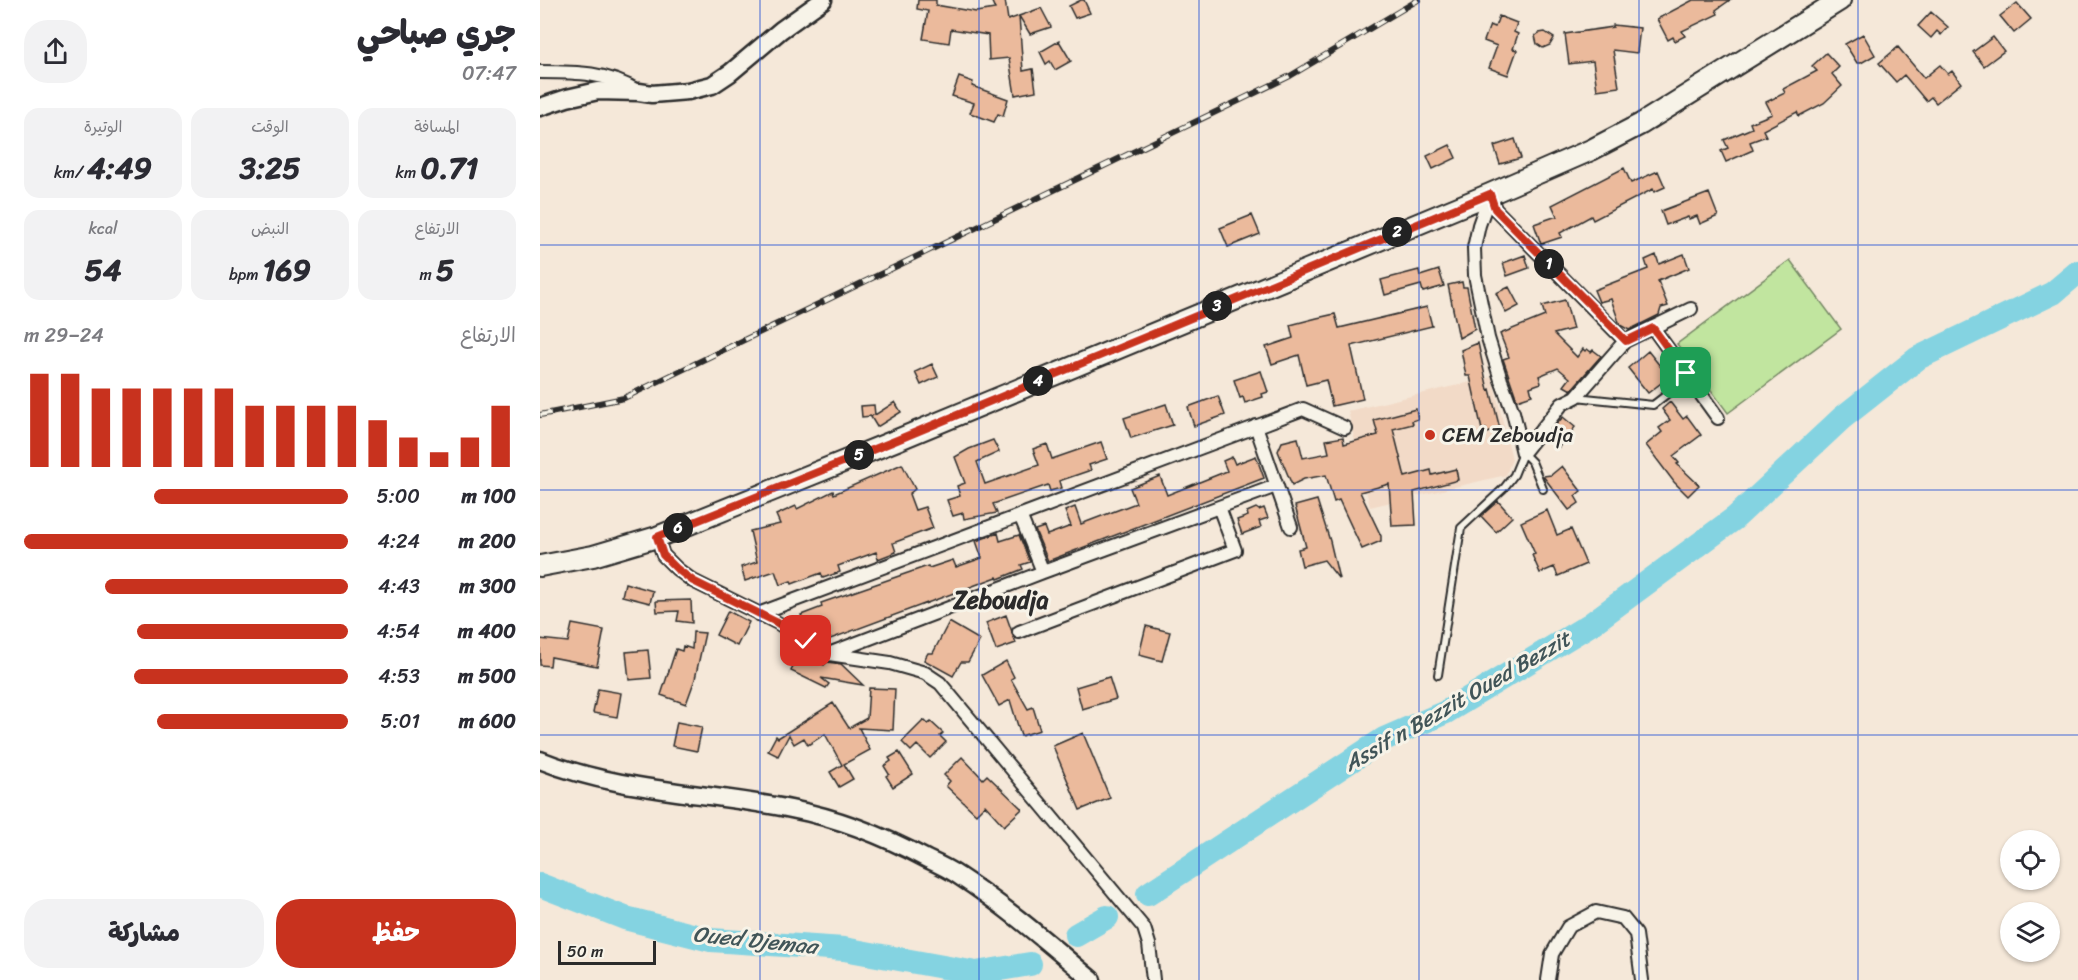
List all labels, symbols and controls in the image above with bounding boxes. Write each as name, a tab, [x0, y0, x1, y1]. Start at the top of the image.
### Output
text: جري صباحي	[357, 4, 516, 62]
button: share	[24, 20, 87, 83]
text: 07:47	[462, 56, 516, 91]
text: الوتيرة	[84, 112, 122, 141]
text: الوقت	[251, 112, 289, 141]
text: المسافة	[414, 112, 460, 141]
text: 4:49	[87, 141, 152, 195]
text: 3:25	[239, 141, 301, 195]
text: 0.71	[420, 141, 479, 195]
text: /km	[54, 158, 87, 187]
text: km	[396, 158, 420, 187]
text: kcal	[88, 214, 118, 243]
text: النبض	[251, 214, 289, 243]
text: الارتفاع	[415, 214, 459, 243]
pin: 2	[1382, 217, 1412, 247]
text: 2	[1392, 217, 1402, 246]
text: 54	[84, 243, 122, 297]
text: 169	[263, 243, 311, 297]
text: 5	[436, 243, 454, 297]
pin: 1	[1534, 249, 1564, 279]
text: 1	[1546, 249, 1552, 278]
text: bpm	[229, 260, 263, 289]
text: m	[420, 260, 436, 289]
pin: 3	[1202, 291, 1232, 321]
text: 3	[1213, 291, 1221, 320]
text: 24–29 m	[24, 318, 104, 353]
text: الارتفاع	[460, 318, 516, 353]
pin	[1660, 347, 1711, 398]
icon: arrive	[1669, 356, 1702, 389]
pin: 4	[1023, 366, 1053, 396]
text: 4	[1033, 366, 1043, 395]
place label: CEM Zeboudja	[1442, 416, 1574, 454]
marker: CEM Zeboudja	[1423, 428, 1437, 442]
pin: 5	[844, 440, 874, 470]
text: 5	[854, 440, 864, 469]
text: 5:00	[376, 479, 420, 514]
text: 100 m	[462, 479, 516, 514]
pin: 6	[663, 513, 693, 543]
text: 6	[673, 513, 683, 542]
text: 4:24	[377, 524, 420, 559]
text: 200 m	[459, 524, 516, 559]
text: 4:43	[378, 569, 420, 604]
text: 300 m	[459, 569, 516, 604]
district label: Zeboudja	[952, 579, 1049, 621]
text: 4:54	[377, 614, 420, 649]
text: 400 m	[458, 614, 516, 649]
pin	[780, 615, 831, 666]
water label: Assif n Bezzit Oued Bezzit	[1335, 619, 1580, 783]
icon: check	[789, 624, 822, 657]
text: 4:53	[378, 659, 420, 694]
text: 500 m	[458, 659, 516, 694]
text: 5:01	[381, 704, 420, 739]
text: 600 m	[459, 704, 516, 739]
map controls	[2000, 830, 2060, 962]
button: locate	[2000, 830, 2060, 890]
button: مشاركة	[24, 899, 264, 968]
button: حفظ	[276, 899, 516, 968]
button: layers	[2000, 902, 2060, 962]
water label: Oued Djemaa	[691, 914, 822, 966]
text: 50 m	[567, 937, 603, 966]
scale bar	[558, 938, 656, 966]

